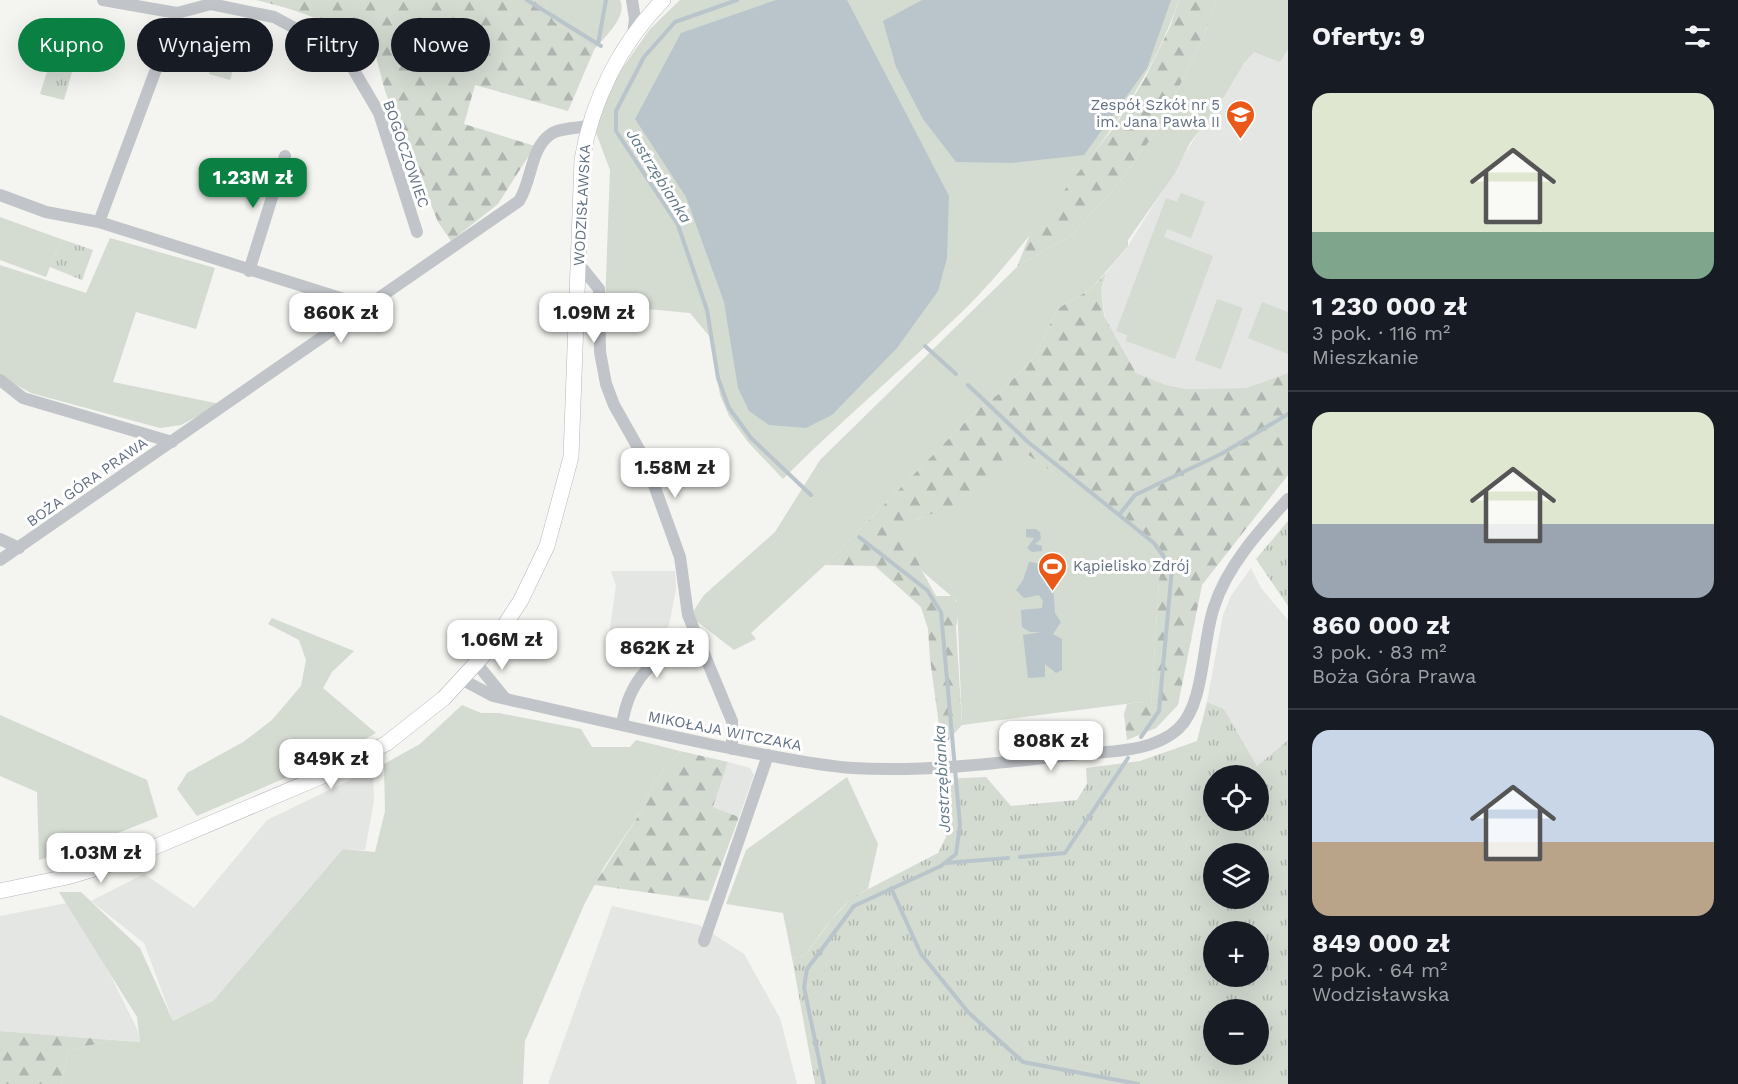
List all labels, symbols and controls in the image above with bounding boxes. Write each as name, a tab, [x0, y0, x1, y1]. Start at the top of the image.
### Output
chip: Kupno	[18, 18, 125, 72]
chip: Wynajem	[137, 18, 273, 72]
chip: Filtry	[285, 18, 379, 72]
chip: Nowe	[391, 18, 490, 72]
icon: filters	[1681, 20, 1714, 53]
text: Oferty: 9	[1312, 21, 1425, 51]
place label: Zespół Szkół nr 5 im. Jana Pawła II	[1091, 96, 1220, 131]
street label: BOGOCZOWIEC	[379, 98, 433, 210]
school or university icon: Zespół Szkół nr 5 im. Jana Pawła II	[1225, 98, 1257, 140]
water label: Jastrzębianka	[622, 125, 696, 227]
icon: home	[1459, 132, 1567, 240]
street label: WODZISŁAWSKA	[570, 144, 594, 266]
pin: 1.23M zł	[191, 158, 315, 209]
text: 1.23M zł	[213, 165, 293, 189]
text: 1 230 000 zł	[1312, 291, 1467, 321]
pin: 860K zł	[286, 293, 396, 344]
pin: 1.09M zł	[532, 293, 656, 344]
text: 860K zł	[303, 300, 379, 324]
text: 1.09M zł	[553, 300, 635, 324]
text: 3 pok. · 116 m²	[1312, 321, 1450, 345]
text: Mieszkanie	[1312, 345, 1419, 369]
street label: BOŻA GÓRA PRAWA	[23, 433, 151, 530]
pin: 1.58M zł	[613, 448, 737, 499]
icon: home	[1459, 451, 1567, 559]
text: 1.58M zł	[635, 455, 715, 479]
sports icon: Kąpielisko Zdrój	[1036, 550, 1068, 592]
place label: Kąpielisko Zdrój	[1073, 557, 1189, 575]
text: 860 000 zł	[1312, 610, 1450, 640]
pin: 1.06M zł	[440, 620, 564, 671]
text: 1.06M zł	[461, 627, 543, 651]
pin: 862K zł	[602, 628, 712, 679]
text: 862K zł	[620, 635, 694, 659]
text: 3 pok. · 83 m²	[1312, 640, 1447, 664]
text: Boża Góra Prawa	[1312, 664, 1476, 688]
street label: MIKOŁAJA WITCZAKA	[647, 707, 804, 755]
pin: 808K zł	[996, 721, 1106, 772]
water label: Jastrzębianka	[930, 724, 954, 833]
text: 808K zł	[1013, 728, 1089, 752]
pin: 849K zł	[276, 739, 386, 790]
text: 849K zł	[293, 746, 369, 770]
map controls	[1203, 765, 1269, 1065]
button: locate	[1203, 765, 1269, 831]
icon: home	[1459, 769, 1567, 877]
pin: 1.03M zł	[39, 833, 163, 884]
text: 1.03M zł	[60, 840, 142, 864]
button: layers	[1203, 843, 1269, 909]
button: +	[1203, 921, 1269, 987]
text: 849 000 zł	[1312, 928, 1450, 958]
text: 2 pok. · 64 m²	[1312, 958, 1447, 982]
text: Wodzisławska	[1312, 982, 1450, 1006]
button: −	[1203, 999, 1269, 1065]

